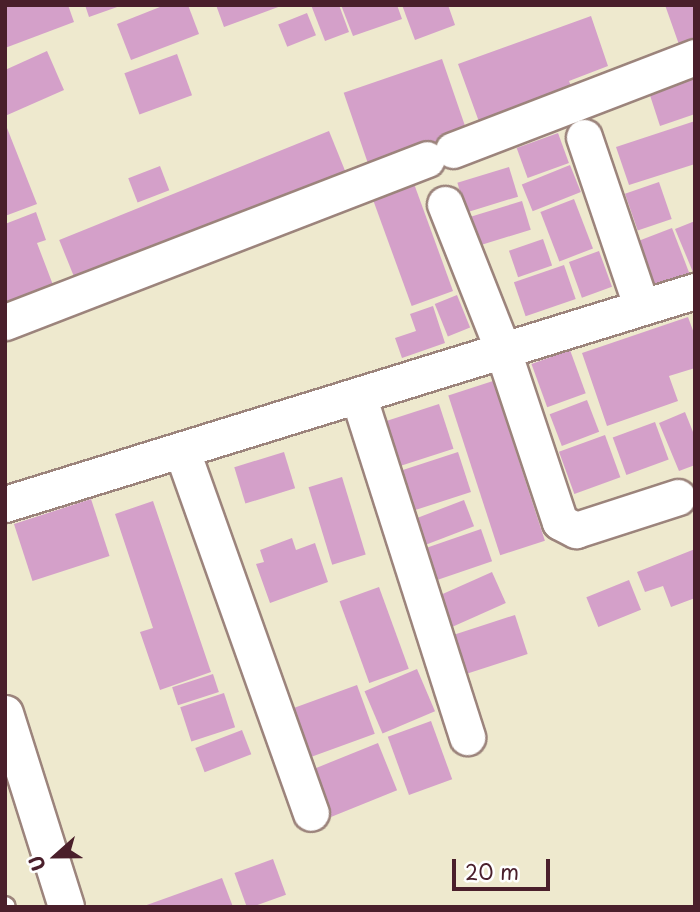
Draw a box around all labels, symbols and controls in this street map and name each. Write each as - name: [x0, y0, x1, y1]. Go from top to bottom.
- north arrow: [21, 821, 91, 891]
- scale bar: [455, 846, 553, 890]
- text: U: [21, 852, 52, 875]
- text: 20 m: [465, 855, 519, 887]

